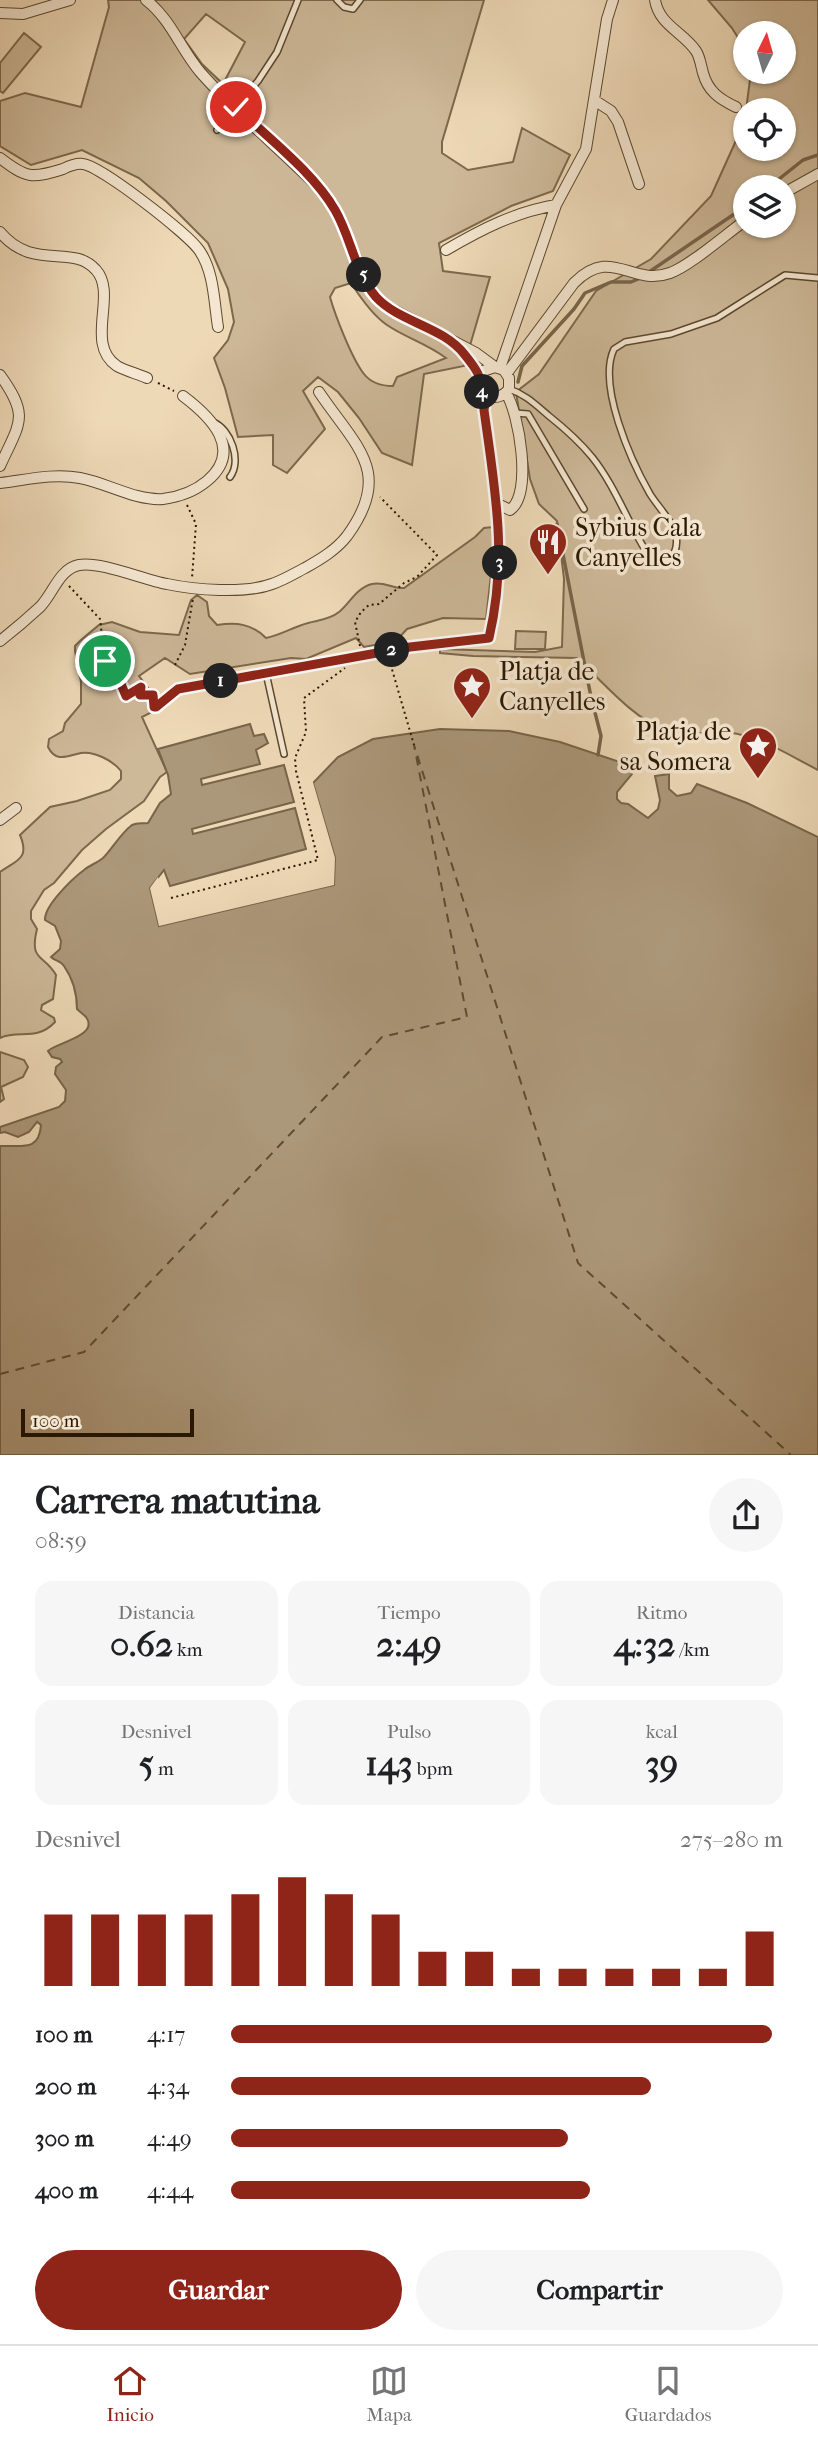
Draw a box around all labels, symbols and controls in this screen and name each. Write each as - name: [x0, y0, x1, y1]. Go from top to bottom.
- north arrow: [733, 21, 796, 84]
- map controls: [733, 21, 796, 238]
- pin: [206, 77, 266, 137]
- icon: check: [217, 88, 255, 126]
- button: locate: [733, 98, 796, 161]
- button: layers: [733, 175, 796, 238]
- pin: 5: [346, 258, 382, 292]
- text: 5: [359, 263, 368, 285]
- pin: 4: [464, 374, 500, 410]
- text: 4: [476, 380, 487, 402]
- place label: Sybius Cala Canyelles: [575, 512, 702, 573]
- restaurant icon: Sybius Cala Canyelles: [527, 521, 569, 576]
- pin: 3: [482, 546, 518, 580]
- text: 3: [496, 551, 503, 573]
- pin: [75, 631, 135, 691]
- pin: 2: [374, 632, 410, 668]
- text: 2: [387, 638, 396, 660]
- icon: arrive: [86, 642, 124, 680]
- place label: Platja de Canyelles: [499, 656, 605, 717]
- pin: 1: [204, 664, 238, 698]
- place icon: Platja de Canyelles: [451, 665, 493, 720]
- text: 1: [217, 669, 224, 691]
- place label: Platja de sa Somera: [620, 716, 732, 777]
- place icon: Platja de sa Somera: [737, 725, 779, 780]
- scale bar: [21, 1406, 194, 1438]
- text: 100 m: [32, 1410, 80, 1432]
- text: Carrera matutina: [35, 1478, 319, 1523]
- button: share: [709, 1478, 783, 1552]
- text: 08:59: [35, 1527, 87, 1554]
- text: Distancia: [118, 1602, 195, 1624]
- text: Tiempo: [377, 1602, 441, 1624]
- text: Ritmo: [636, 1602, 687, 1624]
- text: 0.62: [110, 1624, 173, 1665]
- text: 2:49: [376, 1624, 442, 1665]
- text: 4:32: [614, 1624, 675, 1665]
- text: km: [173, 1639, 203, 1661]
- text: /km: [675, 1639, 710, 1661]
- text: Desnivel: [121, 1721, 192, 1743]
- text: Pulso: [387, 1721, 431, 1743]
- text: kcal: [646, 1721, 678, 1743]
- text: 5: [139, 1743, 154, 1784]
- text: 143: [365, 1743, 413, 1784]
- text: 39: [645, 1743, 678, 1784]
- text: m: [154, 1758, 174, 1780]
- text: bpm: [413, 1758, 453, 1780]
- text: Desnivel: [35, 1826, 121, 1853]
- text: 275–280 m: [680, 1826, 783, 1853]
- text: 100 m: [35, 2021, 93, 2048]
- text: 4:17: [147, 2021, 185, 2048]
- text: 200 m: [35, 2073, 96, 2100]
- text: 4:34: [147, 2073, 189, 2100]
- text: 300 m: [35, 2125, 94, 2152]
- text: 4:49: [147, 2125, 192, 2152]
- text: 400 m: [35, 2177, 98, 2204]
- text: 4:44: [147, 2177, 193, 2204]
- button: Guardar: [35, 2250, 402, 2330]
- button: Compartir: [416, 2250, 783, 2330]
- tab: Inicio: [106, 2362, 154, 2426]
- tab: Mapa: [367, 2362, 412, 2426]
- tab: Guardados: [625, 2362, 712, 2426]

